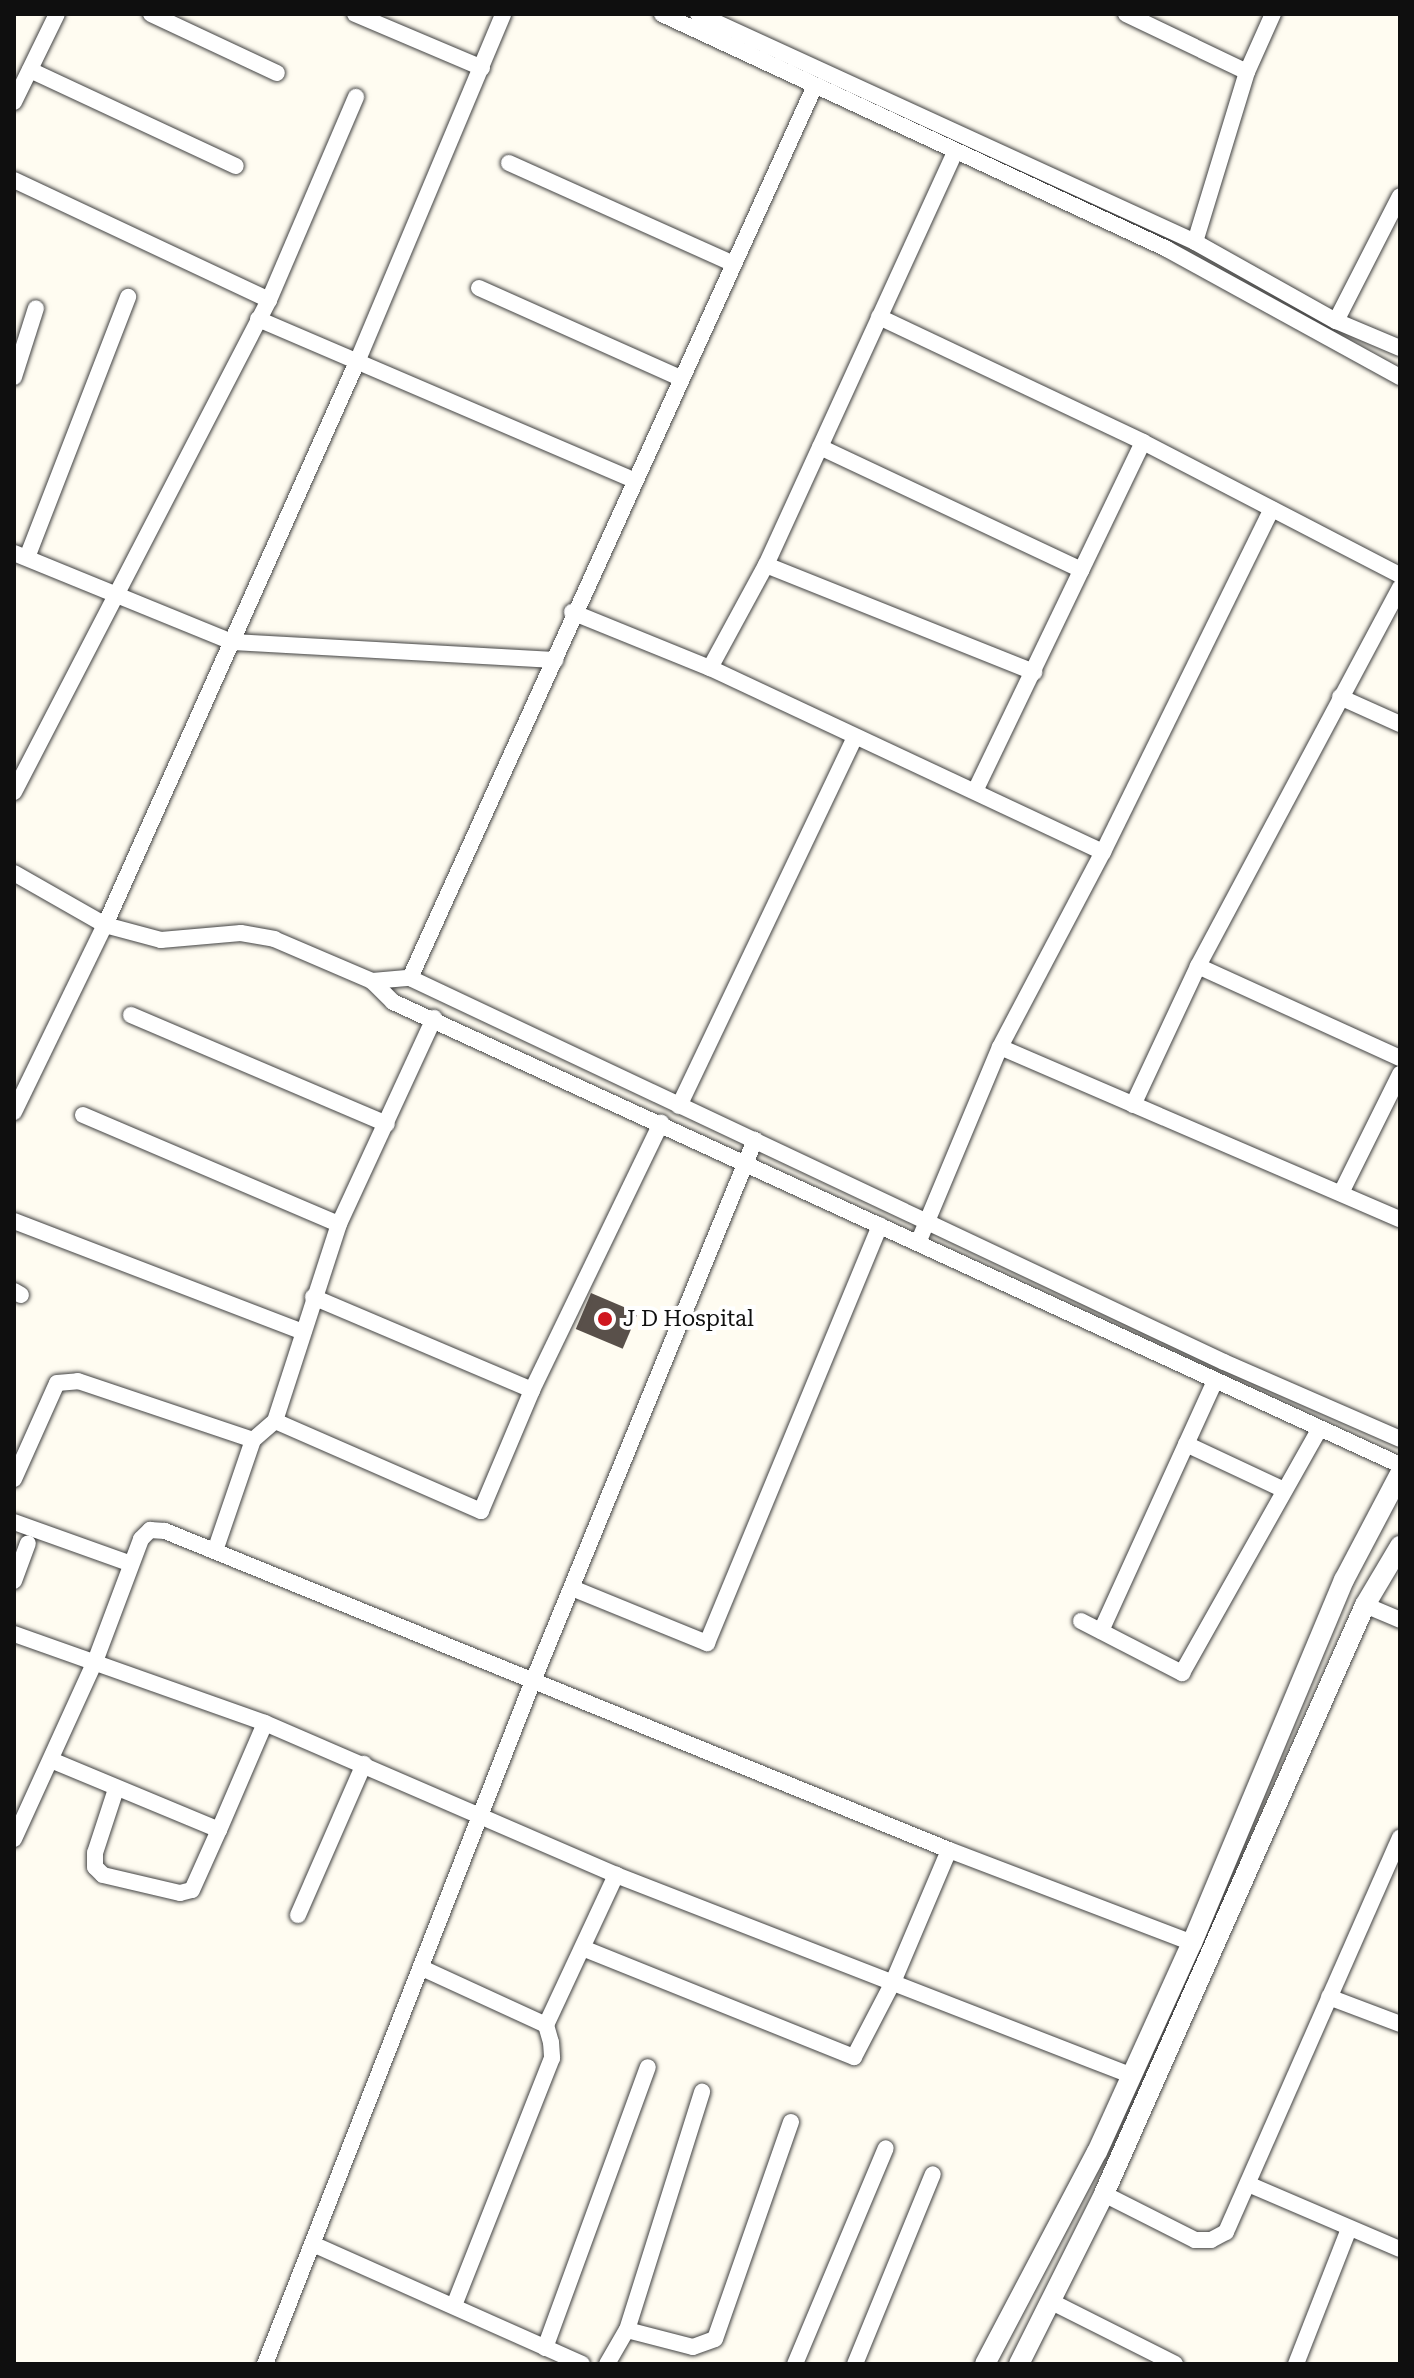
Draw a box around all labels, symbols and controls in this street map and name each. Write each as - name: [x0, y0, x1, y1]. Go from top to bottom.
- place label: J D Hospital: [623, 1306, 754, 1332]
- marker: J D Hospital: [594, 1308, 616, 1330]

